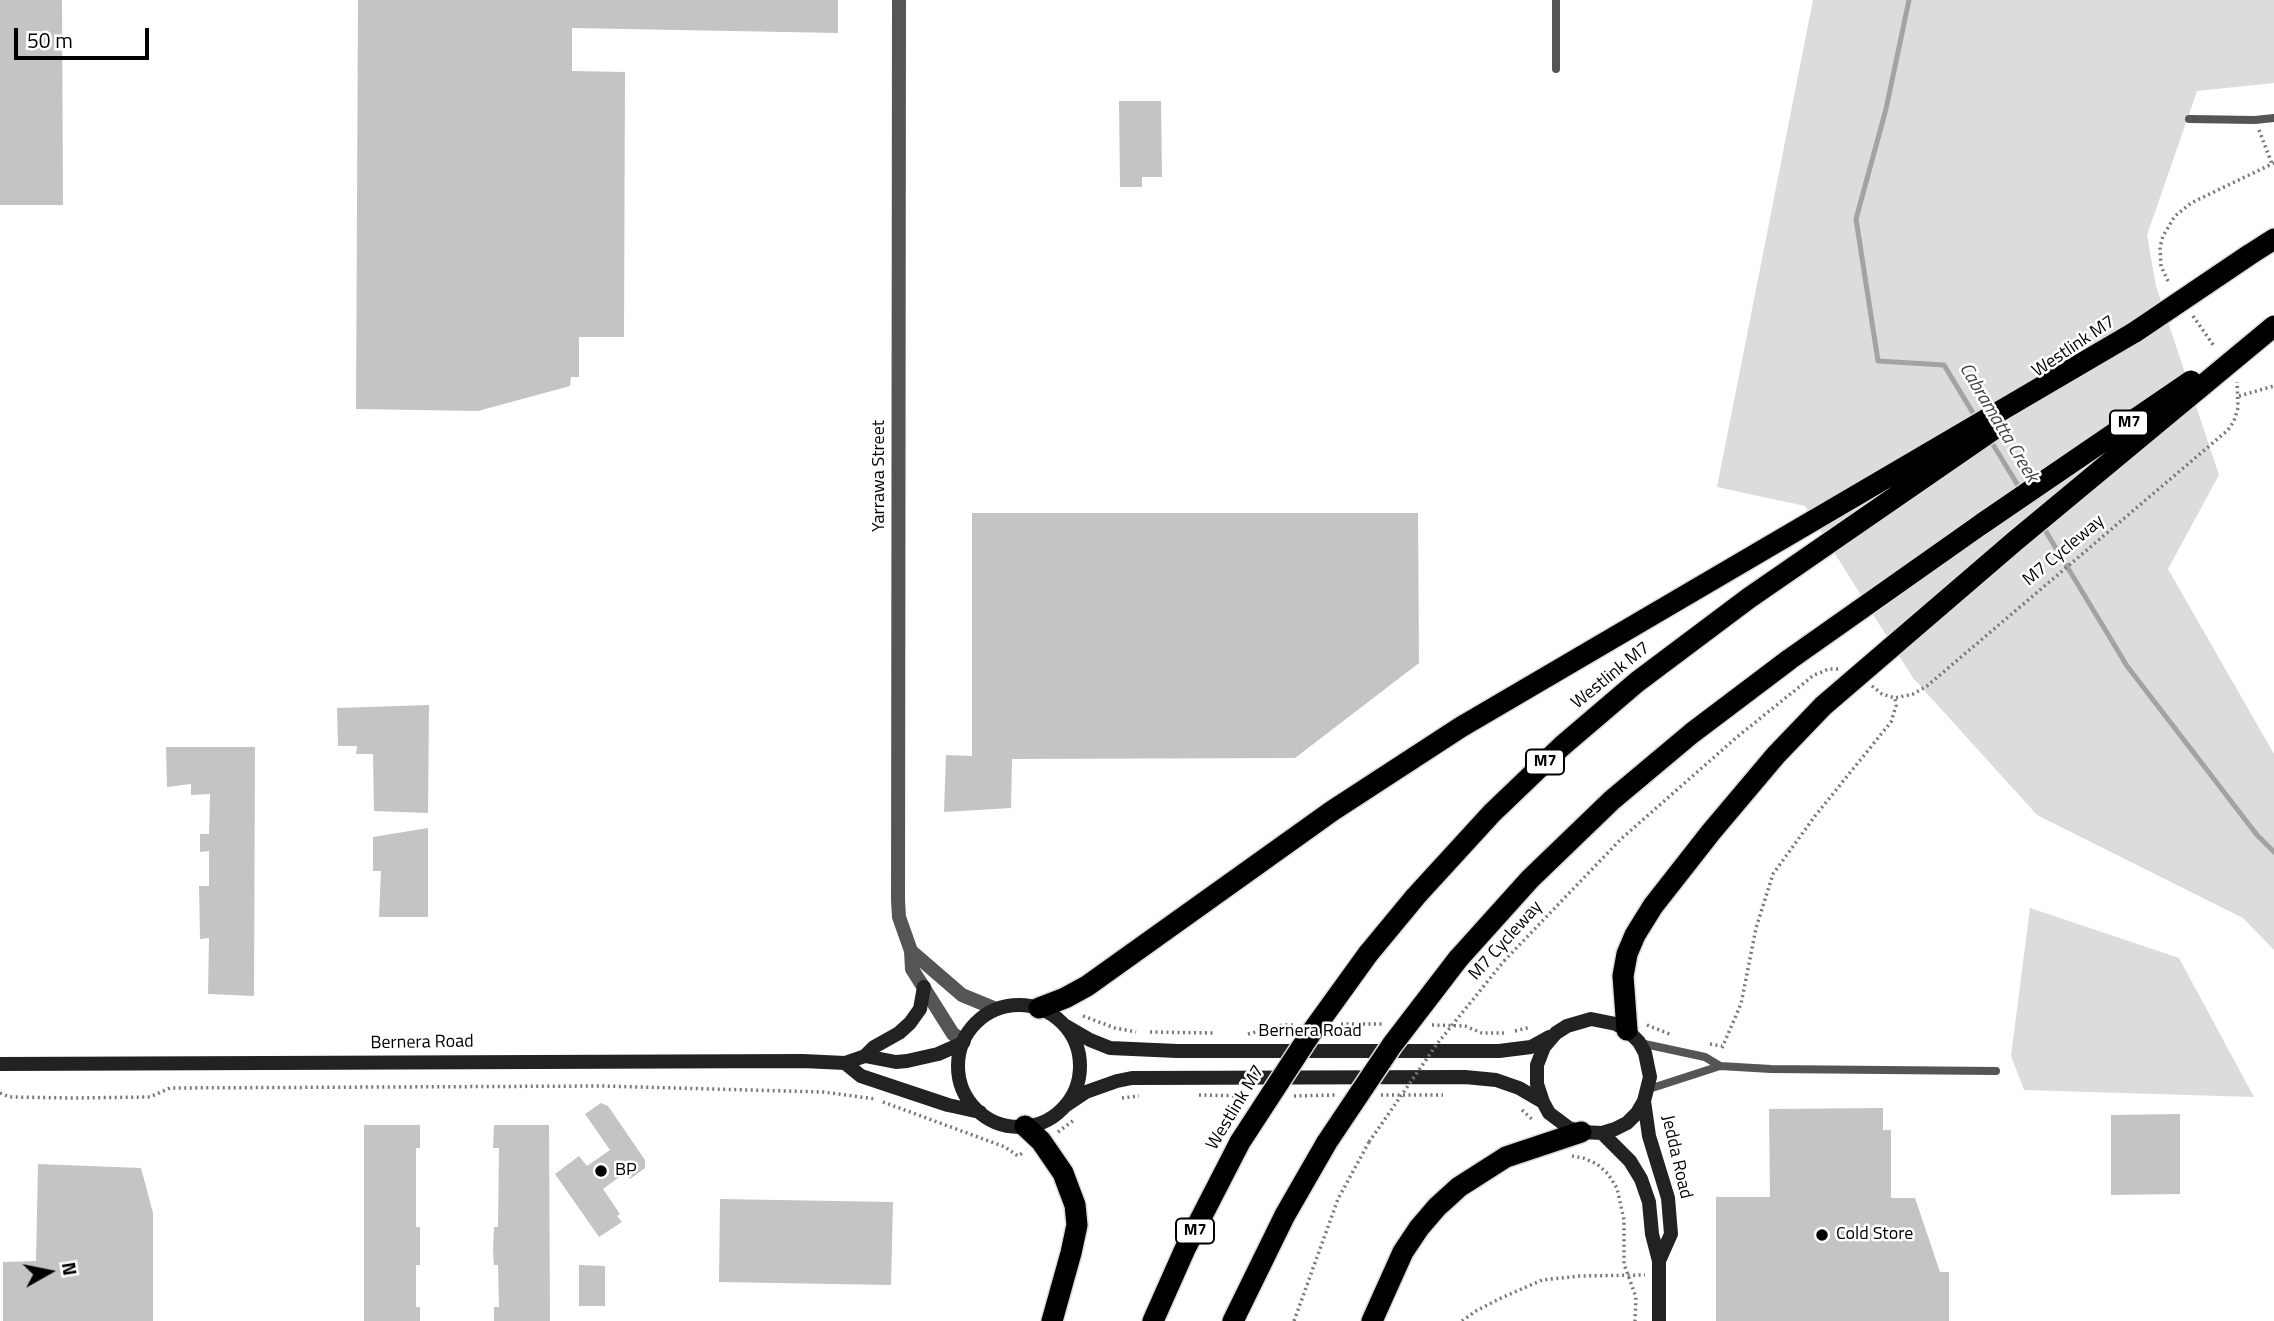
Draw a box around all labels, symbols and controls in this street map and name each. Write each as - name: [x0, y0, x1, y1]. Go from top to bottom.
- scale bar: [18, 14, 152, 58]
- text: 50 m: [27, 24, 73, 56]
- street label: Westlink M7: [2029, 312, 2119, 382]
- water label: Cabramatta Creek: [1953, 359, 2043, 487]
- road number: M7: [2110, 410, 2148, 436]
- street label: Yarrawa Street: [869, 420, 891, 532]
- street label: M7 Cycleway: [2019, 511, 2109, 591]
- street label: Westlink M7: [1567, 638, 1655, 714]
- road number: M7: [1526, 750, 1564, 775]
- street label: M7 Cycleway: [1465, 897, 1547, 985]
- street label: Bernera Road: [1258, 1021, 1362, 1043]
- street label: Bernera Road: [370, 1031, 474, 1055]
- street label: Westlink M7: [1202, 1062, 1270, 1154]
- street label: Jedda Road: [1656, 1113, 1696, 1201]
- place label: BP: [615, 1160, 637, 1182]
- marker: BP: [593, 1163, 609, 1179]
- road number: M7: [1176, 1218, 1214, 1244]
- place label: Cold Store: [1836, 1224, 1913, 1246]
- marker: Cold Store: [1814, 1227, 1830, 1243]
- north arrow: [14, 1237, 84, 1307]
- text: N: [55, 1260, 86, 1277]

